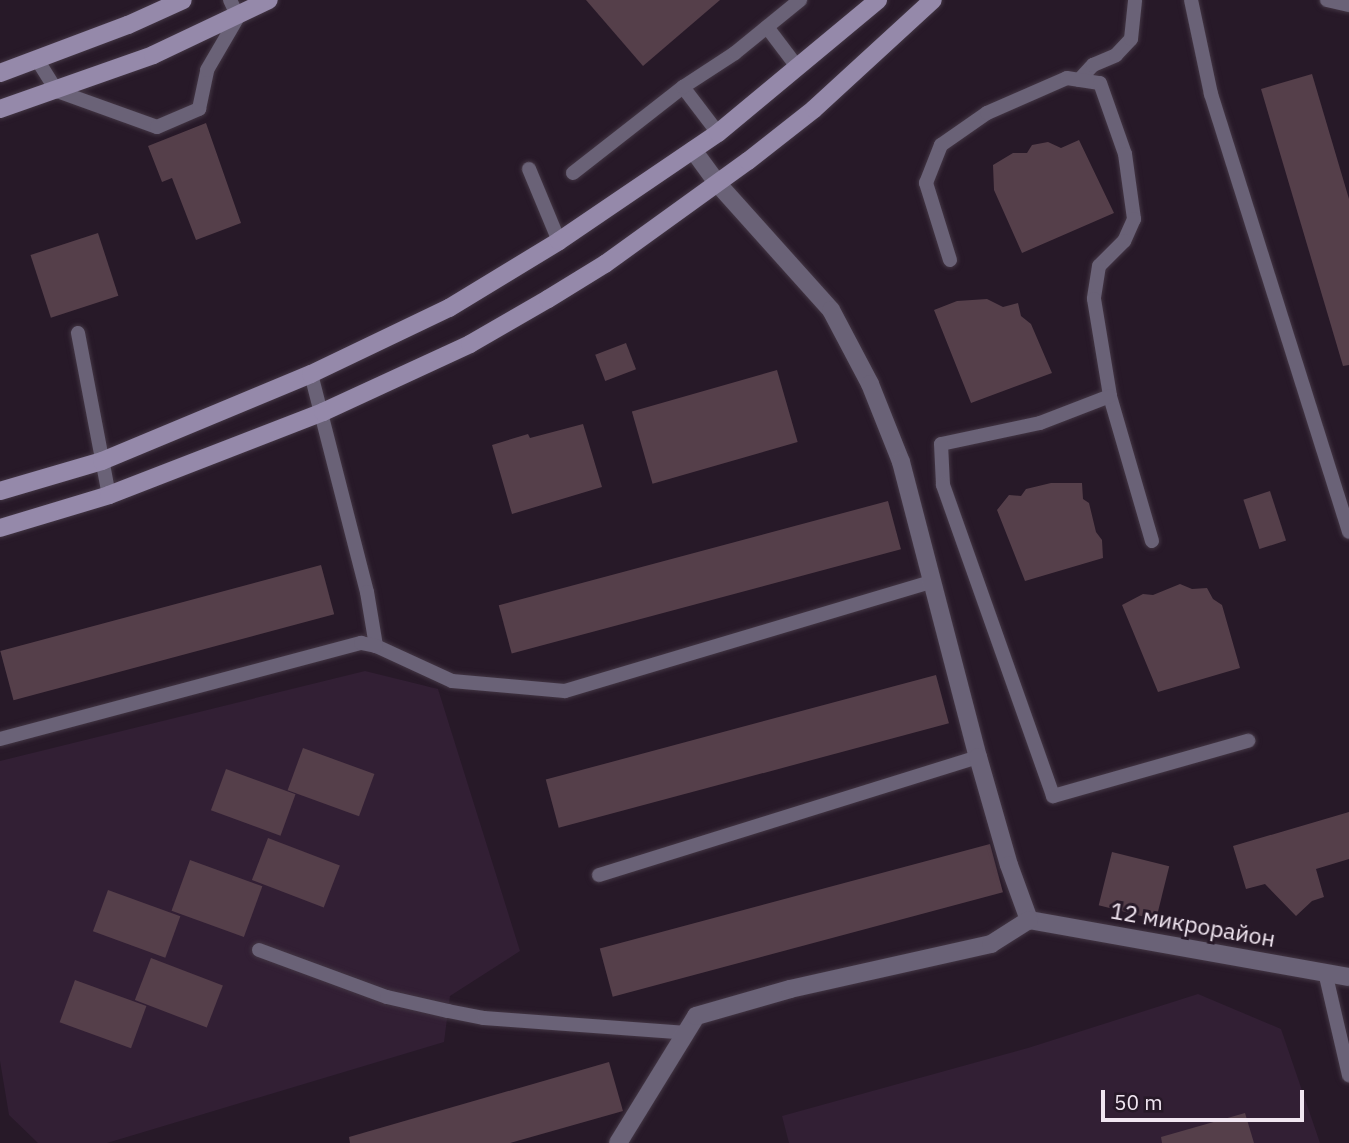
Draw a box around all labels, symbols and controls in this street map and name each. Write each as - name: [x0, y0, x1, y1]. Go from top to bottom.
- street label: 12 микрорайон: [1108, 896, 1278, 952]
- scale bar: [1104, 1076, 1307, 1120]
- text: 50 m: [1114, 1088, 1163, 1116]

